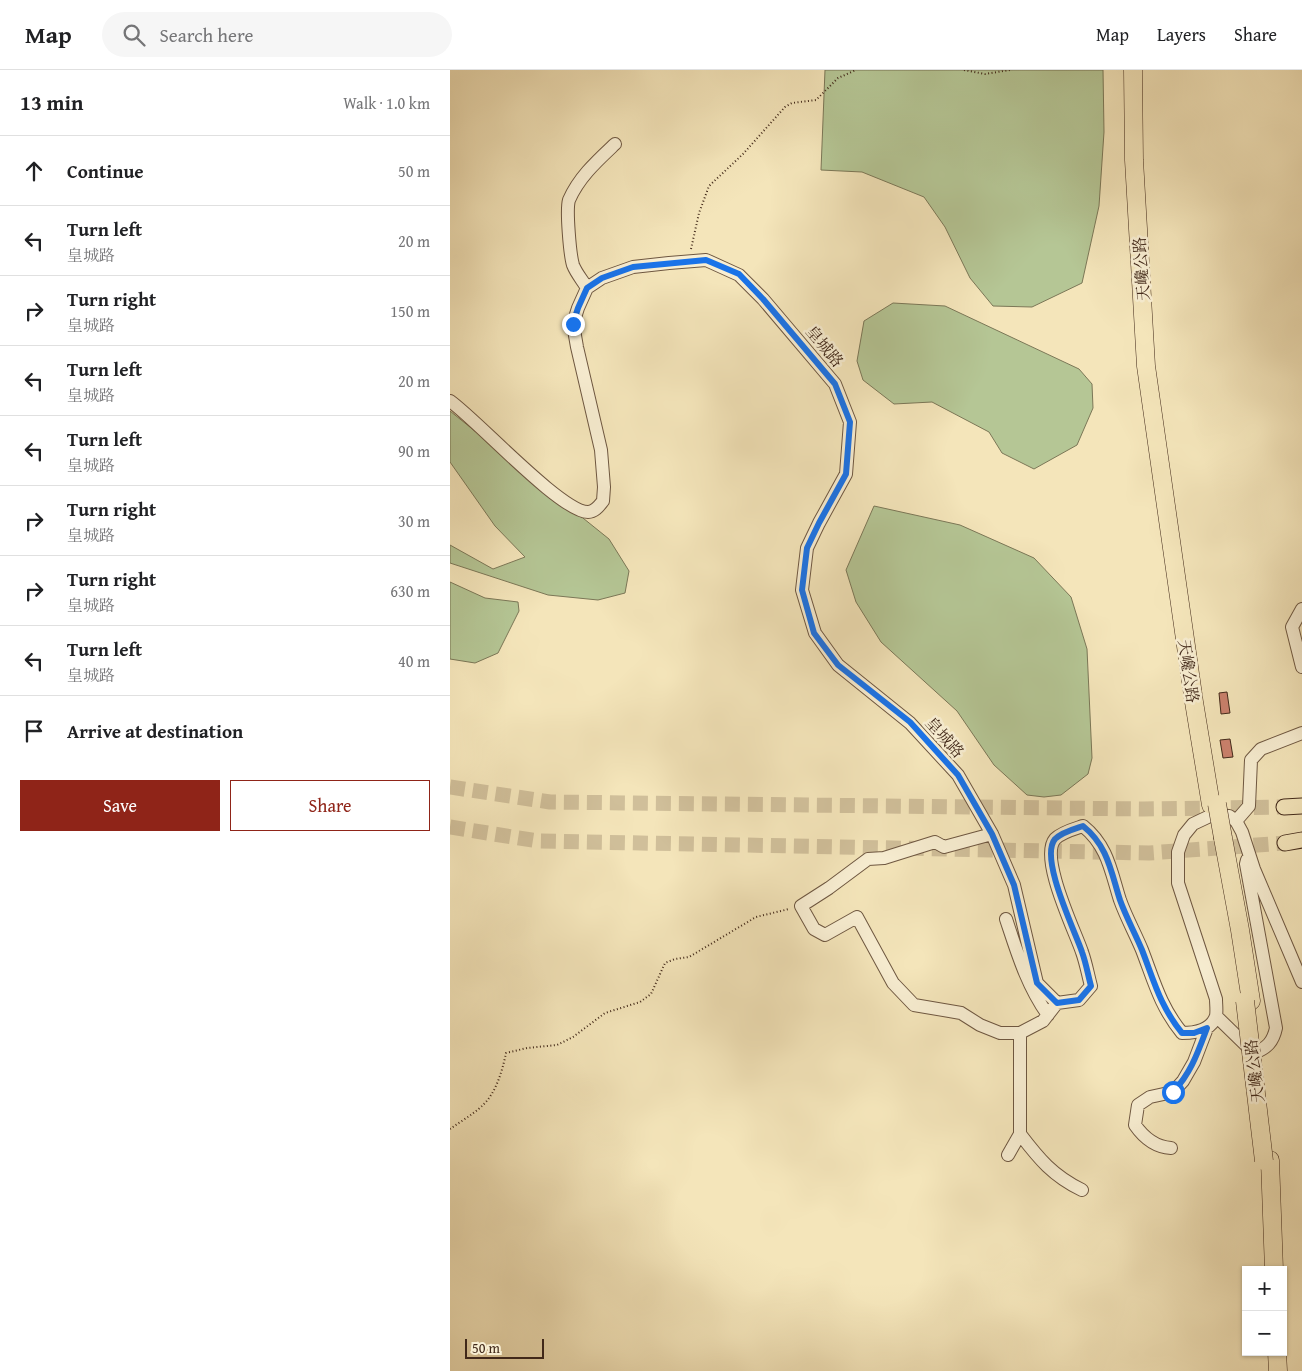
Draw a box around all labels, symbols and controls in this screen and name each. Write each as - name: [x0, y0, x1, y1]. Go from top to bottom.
- search box: [102, 12, 452, 57]
- text: Map: [25, 17, 72, 52]
- icon: search: [120, 21, 148, 49]
- text: Search here: [160, 21, 253, 49]
- text: Map: [1096, 21, 1129, 48]
- text: Layers: [1157, 21, 1206, 48]
- text: Share: [1234, 21, 1277, 48]
- text: 13 min: [20, 87, 83, 118]
- text: Walk · 1.0 km: [343, 91, 430, 115]
- icon: ahead: [20, 157, 48, 185]
- text: Continue: [67, 157, 144, 185]
- text: 50 m: [398, 159, 430, 183]
- text: Turn left: [67, 215, 142, 243]
- icon: left: [20, 227, 48, 255]
- text: 20 m: [398, 229, 430, 253]
- street label: 天巉公路: [1127, 236, 1155, 302]
- text: 皇城路: [67, 243, 115, 267]
- text: Turn right: [67, 285, 156, 313]
- icon: right: [20, 297, 48, 325]
- text: 150 m: [390, 299, 430, 323]
- text: 皇城路: [67, 313, 115, 337]
- route end: [562, 313, 585, 336]
- street label: 皇城路: [800, 320, 850, 372]
- text: Turn left: [67, 355, 142, 383]
- icon: left: [20, 367, 48, 395]
- text: 20 m: [398, 369, 430, 393]
- text: 皇城路: [67, 383, 115, 407]
- text: Turn left: [67, 425, 142, 453]
- icon: left: [20, 437, 48, 465]
- text: 90 m: [398, 439, 430, 463]
- text: 皇城路: [67, 453, 115, 477]
- text: Turn right: [67, 495, 156, 523]
- icon: right: [20, 507, 48, 535]
- text: 30 m: [398, 509, 430, 533]
- text: 皇城路: [67, 523, 115, 547]
- text: Turn right: [67, 565, 156, 593]
- icon: right: [20, 577, 48, 605]
- text: 630 m: [390, 579, 430, 603]
- text: 皇城路: [67, 593, 115, 617]
- text: Turn left: [67, 635, 142, 663]
- street label: 天巉公路: [1173, 638, 1205, 704]
- icon: left: [20, 647, 48, 675]
- text: 40 m: [398, 649, 430, 673]
- text: 皇城路: [67, 663, 115, 687]
- street label: 皇城路: [920, 711, 970, 763]
- icon: arrive: [20, 717, 48, 745]
- text: Arrive at destination: [67, 717, 243, 745]
- button: Save: [20, 780, 220, 831]
- button: Share: [230, 780, 430, 831]
- street label: 天巉公路: [1238, 1038, 1270, 1104]
- route start: [1162, 1081, 1185, 1104]
- map controls: [1242, 1266, 1287, 1356]
- button: +: [1242, 1266, 1287, 1311]
- button: −: [1242, 1311, 1287, 1356]
- scale bar: [465, 1336, 544, 1359]
- text: 50 m: [472, 1338, 500, 1358]

